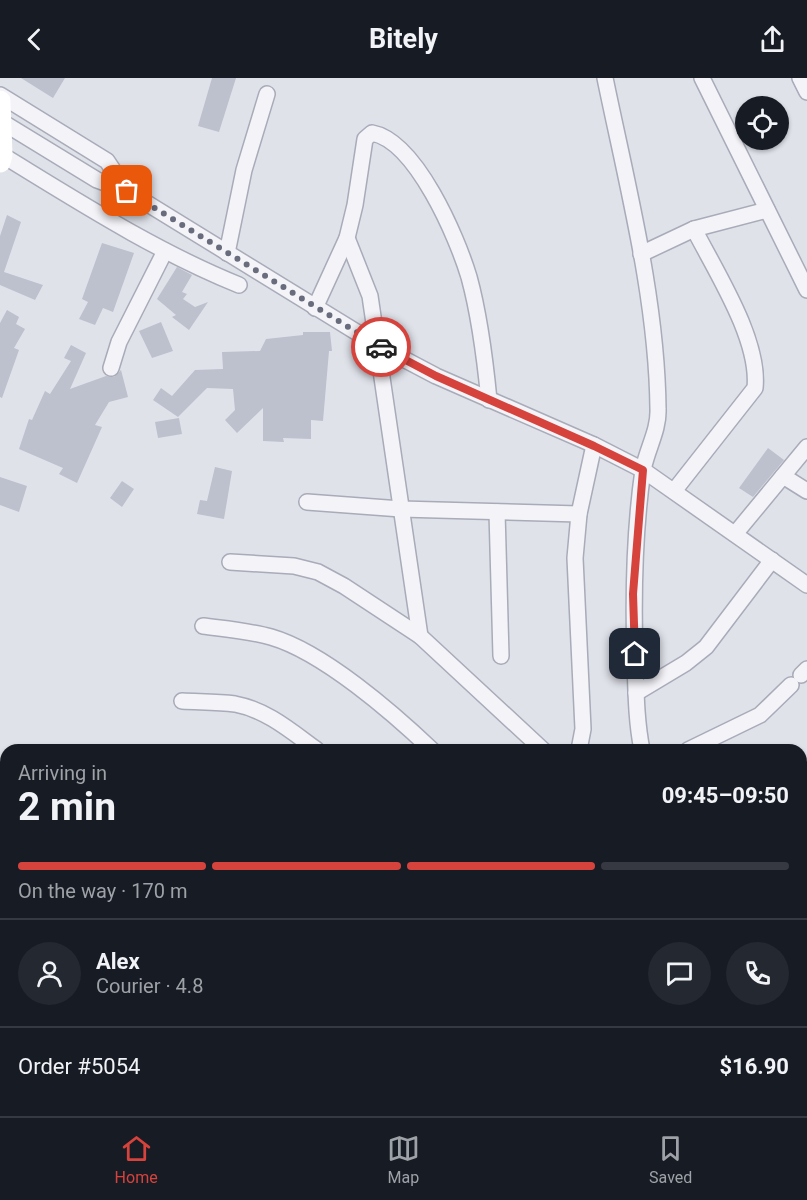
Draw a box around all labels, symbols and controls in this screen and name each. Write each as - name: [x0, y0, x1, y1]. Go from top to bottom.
- icon: back: [18, 23, 51, 56]
- text: Bitely: [369, 23, 438, 55]
- icon: share: [756, 23, 789, 56]
- map controls: [735, 96, 789, 150]
- button: locate: [735, 96, 789, 150]
- pin: [101, 165, 152, 216]
- icon: bag: [110, 174, 143, 207]
- courier: [351, 317, 411, 377]
- icon: car: [365, 331, 398, 364]
- pin: [609, 628, 660, 679]
- icon: home: [618, 637, 651, 670]
- text: Arriving in: [18, 761, 107, 785]
- text: 09:45–09:50: [662, 783, 789, 808]
- text: 2 min: [18, 784, 116, 830]
- text: On the way · 170 m: [18, 879, 187, 903]
- button: person: [18, 942, 81, 1005]
- button: chat: [648, 942, 711, 1005]
- button: phone: [726, 942, 789, 1005]
- text: Alex: [96, 949, 140, 974]
- text: Courier · 4.8: [96, 974, 203, 998]
- text: Order #5054: [18, 1054, 140, 1079]
- text: $16.90: [720, 1054, 789, 1079]
- tab: Home: [115, 1132, 158, 1187]
- tab: Map: [387, 1132, 420, 1187]
- tab: Saved: [649, 1132, 692, 1187]

